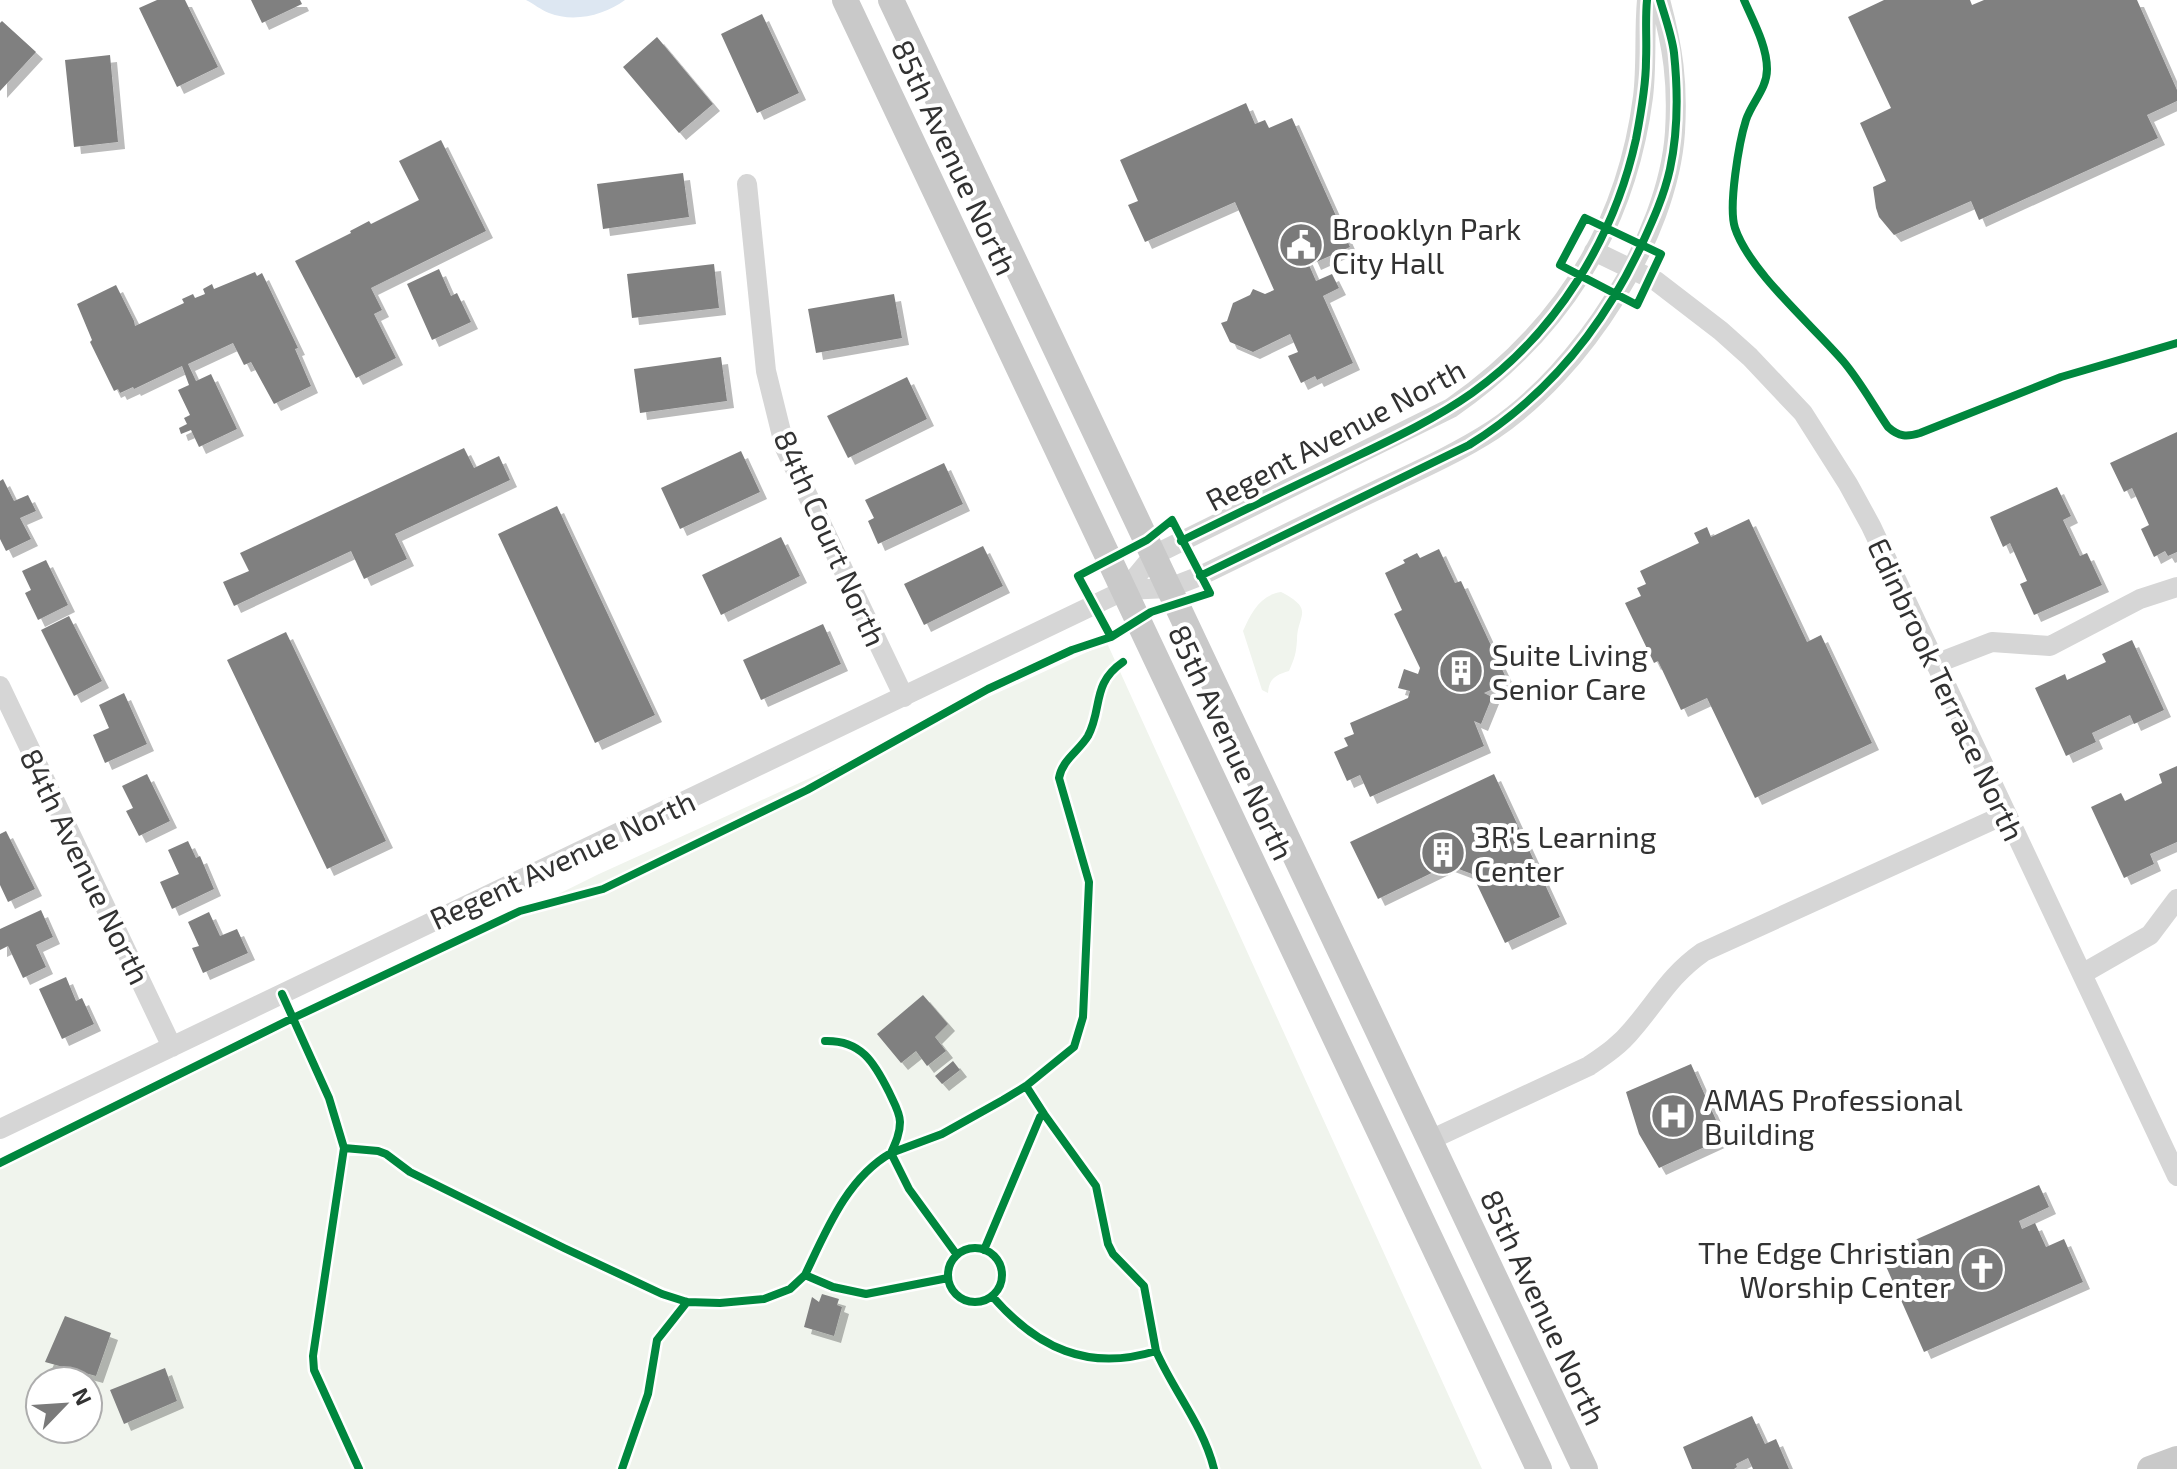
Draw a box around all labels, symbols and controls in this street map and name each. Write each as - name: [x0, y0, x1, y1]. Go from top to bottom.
- street label: 85th Avenue North: [885, 34, 1025, 280]
- place label: Brooklyn Park City Hall: [1332, 210, 1521, 280]
- public building icon: Brooklyn Park City Hall: [1277, 221, 1325, 269]
- street label: Regent Avenue North: [1199, 350, 1471, 518]
- street label: 84th Court North: [767, 424, 895, 652]
- street label: Edinbrook Terrace North: [1861, 532, 2033, 846]
- street label: 85th Avenue North: [1162, 619, 1302, 865]
- place label: Suite Living Senior Care: [1492, 636, 1648, 706]
- building icon: Suite Living Senior Care: [1437, 647, 1485, 695]
- street label: 84th Avenue North: [13, 742, 159, 990]
- street label: Regent Avenue North: [424, 782, 700, 936]
- place label: 3R's Learning Center: [1474, 818, 1657, 888]
- building icon: 3R's Learning Center: [1419, 829, 1467, 877]
- place label: AMAS Professional Building: [1704, 1081, 1963, 1151]
- hospital icon: AMAS Professional Building: [1649, 1092, 1697, 1140]
- street label: 85th Avenue North: [1474, 1184, 1614, 1430]
- place label: The Edge Christian Worship Center: [1698, 1234, 1951, 1304]
- church icon: The Edge Christian Worship Center: [1958, 1245, 2006, 1293]
- north arrow: [24, 1365, 104, 1445]
- text: N: [68, 1383, 98, 1409]

